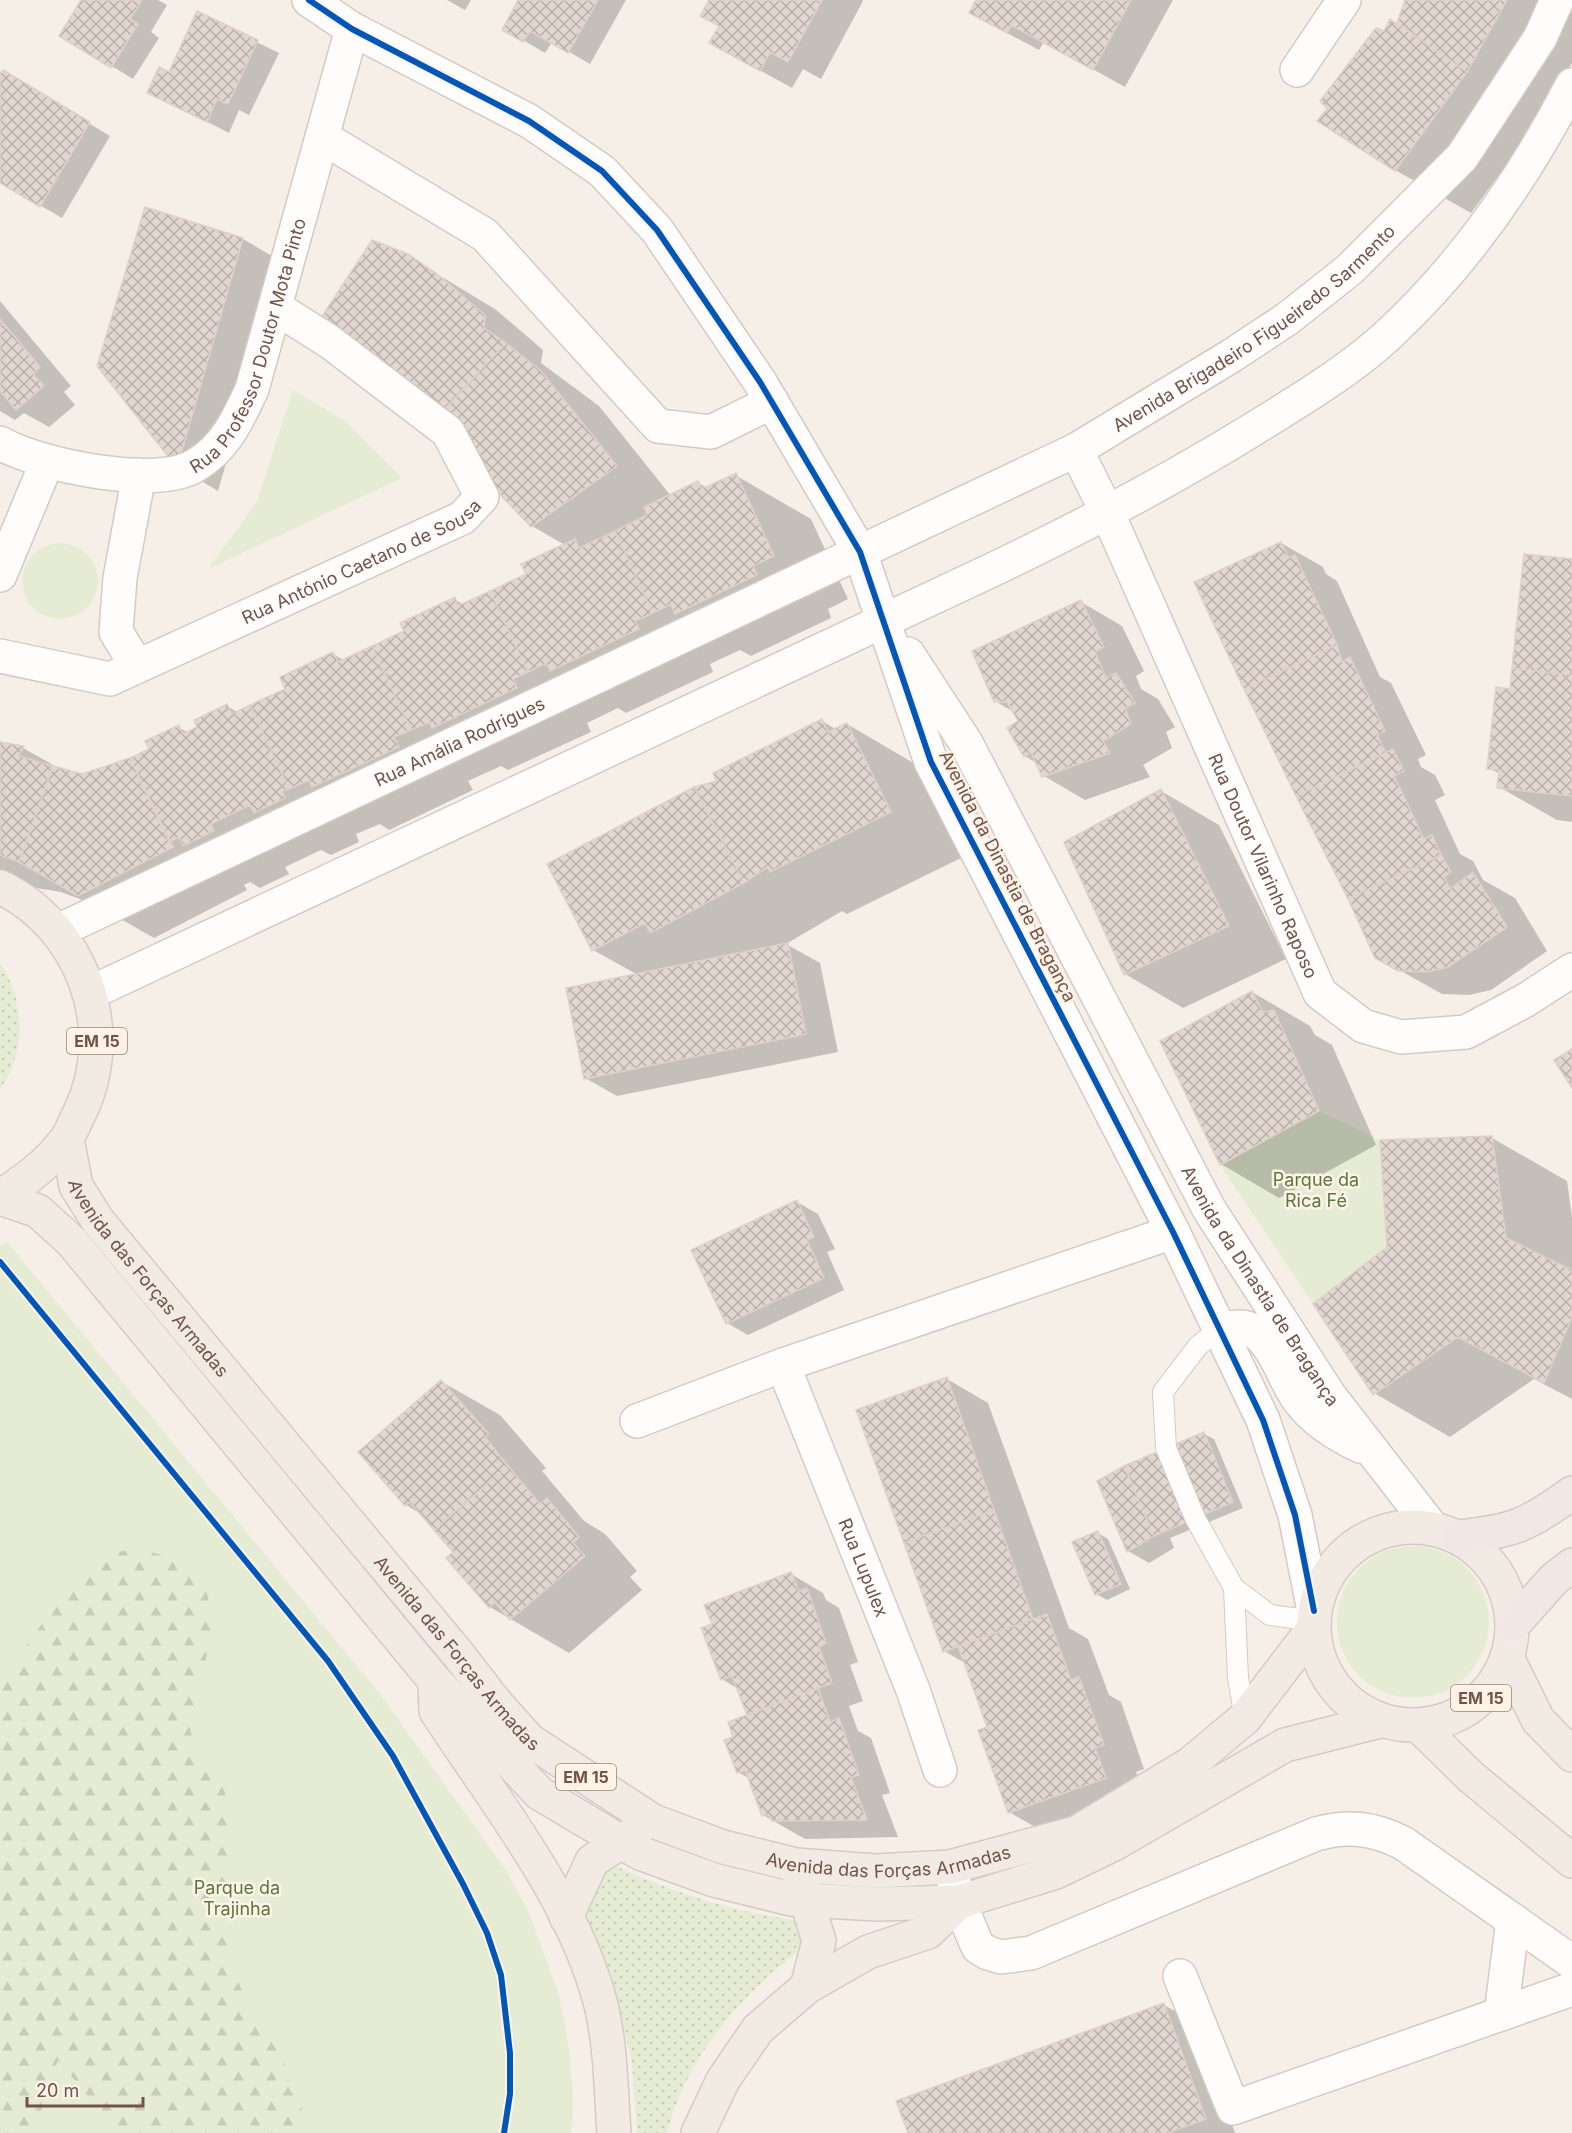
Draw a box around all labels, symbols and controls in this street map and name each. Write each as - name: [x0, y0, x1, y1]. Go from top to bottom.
- street label: Rua Professor Doutor Mota Pinto: [186, 216, 309, 477]
- street label: Avenida Brigadeiro Figueiredo Sarmento: [1109, 220, 1399, 436]
- street label: Rua António Caetano de Sousa: [238, 495, 485, 628]
- street label: Rua Amália Rodrigues: [371, 692, 548, 791]
- street label: Avenida da Dinastia de Bragança: [935, 747, 1081, 1005]
- street label: Rua Doutor Vilarinho Raposo: [1205, 750, 1323, 981]
- road number: EM 15: [67, 1028, 127, 1054]
- street label: Avenida da Dinastia de Bragança: [1178, 1162, 1344, 1410]
- park label: Parque da Rica Fé: [1273, 1169, 1359, 1211]
- street label: Avenida das Forças Armadas: [65, 1178, 233, 1381]
- street label: Rua Lupulex: [835, 1515, 893, 1620]
- street label: Avenida das Forças Armadas: [370, 1551, 544, 1755]
- road number: EM 15: [1451, 1685, 1511, 1711]
- road number: EM 15: [556, 1764, 616, 1790]
- street label: Avenida das Forças Armadas: [764, 1841, 1013, 1882]
- park label: Parque da Trajinha: [194, 1877, 280, 1919]
- scale bar: [27, 2070, 142, 2108]
- text: 20 m: [36, 2080, 79, 2101]

